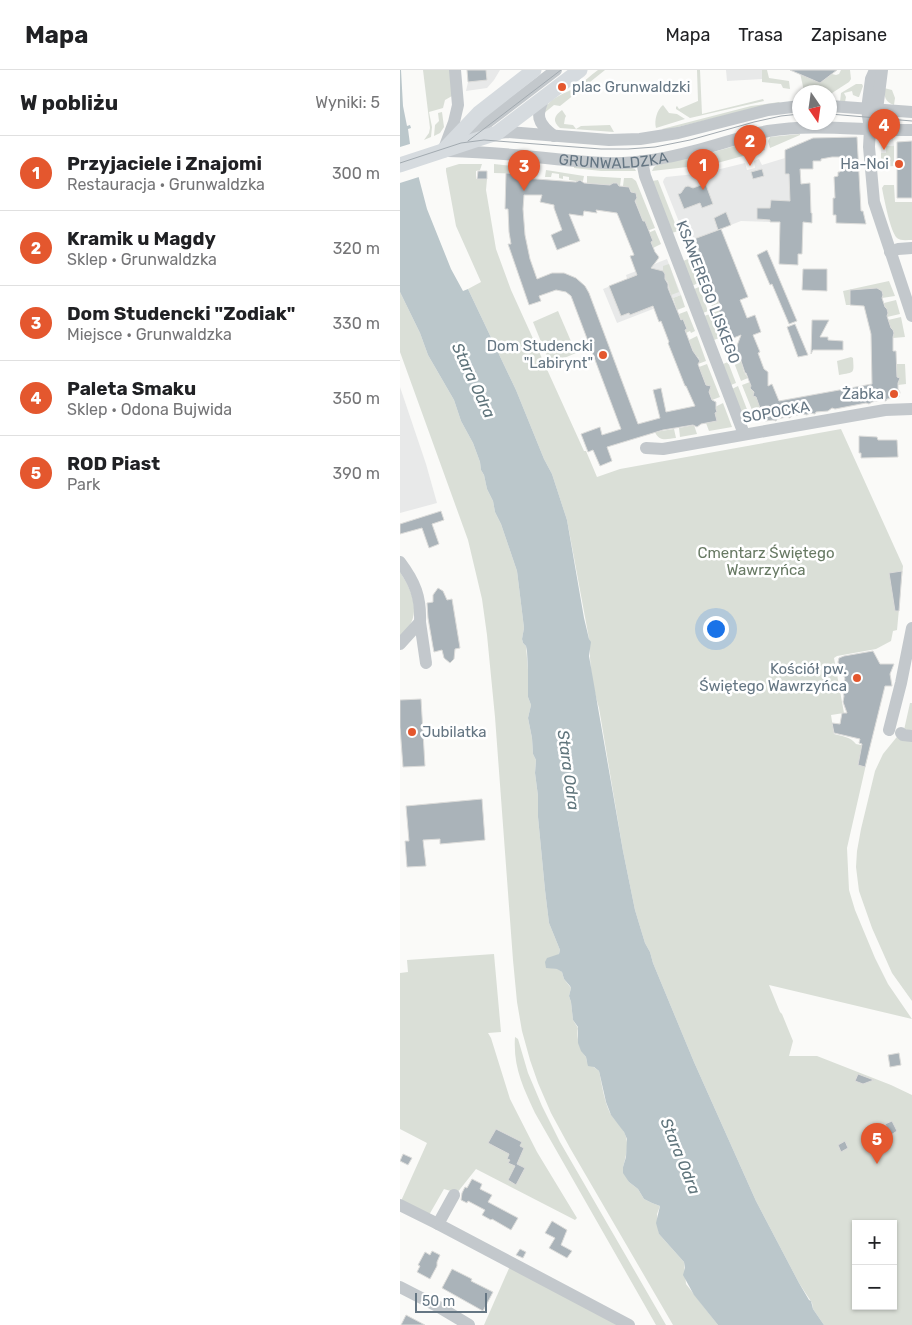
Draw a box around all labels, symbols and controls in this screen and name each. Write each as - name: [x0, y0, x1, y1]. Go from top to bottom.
- text: Mapa: [25, 21, 88, 49]
- text: Mapa: [665, 24, 710, 46]
- text: Trasa: [738, 24, 783, 46]
- text: Zapisane: [811, 24, 887, 46]
- place label: plac Grunwaldzki: [572, 78, 690, 96]
- marker: plac Grunwaldzki: [556, 81, 568, 93]
- north arrow: [792, 85, 837, 130]
- text: W pobliżu: [20, 90, 118, 115]
- text: Wyniki: 5: [315, 93, 380, 112]
- pin: 4: [868, 109, 900, 150]
- pin: 2: [734, 125, 766, 166]
- street label: GRUNWALDZKA: [558, 148, 670, 172]
- pin: 1: [687, 149, 719, 190]
- pin: 3: [508, 150, 540, 191]
- text: Przyjaciele i Znajomi: [67, 152, 262, 175]
- place label: Ha-Noi: [840, 155, 889, 173]
- marker: Ha-Noi: [893, 158, 905, 170]
- text: 1: [32, 164, 40, 183]
- text: 300 m: [332, 164, 380, 183]
- text: Restauracja · Grunwaldzka: [67, 175, 265, 194]
- street label: KSAWEREGO LISKEGO: [672, 218, 744, 366]
- text: Kramik u Magdy: [67, 227, 216, 250]
- text: 2: [31, 239, 41, 258]
- text: 320 m: [333, 239, 380, 258]
- text: Sklep · Grunwaldzka: [67, 250, 217, 269]
- text: Dom Studencki "Zodiak": [67, 302, 295, 325]
- text: 3: [31, 314, 41, 333]
- text: 330 m: [332, 314, 380, 333]
- text: Miejsce · Grunwaldzka: [67, 325, 232, 344]
- place label: Dom Studencki "Labirynt": [487, 337, 593, 372]
- water label: Stara Odra: [448, 340, 499, 421]
- marker: Dom Studencki "Labirynt": [597, 349, 609, 361]
- text: Paleta Smaku: [67, 377, 196, 400]
- place label: Żabka: [842, 385, 884, 403]
- marker: Żabka: [888, 388, 900, 400]
- text: 4: [31, 389, 41, 408]
- text: 350 m: [333, 389, 380, 408]
- street label: SOPOCKA: [741, 397, 811, 427]
- text: Sklep · Odona Bujwida: [67, 400, 232, 419]
- text: ROD Piast: [67, 452, 160, 475]
- text: 5: [31, 464, 41, 483]
- text: 390 m: [333, 464, 380, 483]
- text: Park: [67, 475, 100, 494]
- park label: Cmentarz Świętego Wawrzyńca: [697, 544, 835, 579]
- your location: [703, 616, 729, 642]
- place label: Kościół pw. Świętego Wawrzyńca: [699, 660, 847, 695]
- marker: Kościół pw. Świętego Wawrzyńca: [851, 672, 863, 684]
- place label: Jubilatka: [422, 723, 487, 741]
- marker: Jubilatka: [406, 726, 418, 738]
- water label: Stara Odra: [553, 729, 584, 811]
- water label: Stara Odra: [657, 1115, 704, 1197]
- pin: 5: [861, 1123, 893, 1164]
- map controls: [852, 1220, 897, 1310]
- button: +: [852, 1220, 897, 1265]
- button: −: [852, 1265, 897, 1310]
- scale bar: [415, 1290, 488, 1313]
- text: 50 m: [422, 1293, 455, 1310]

